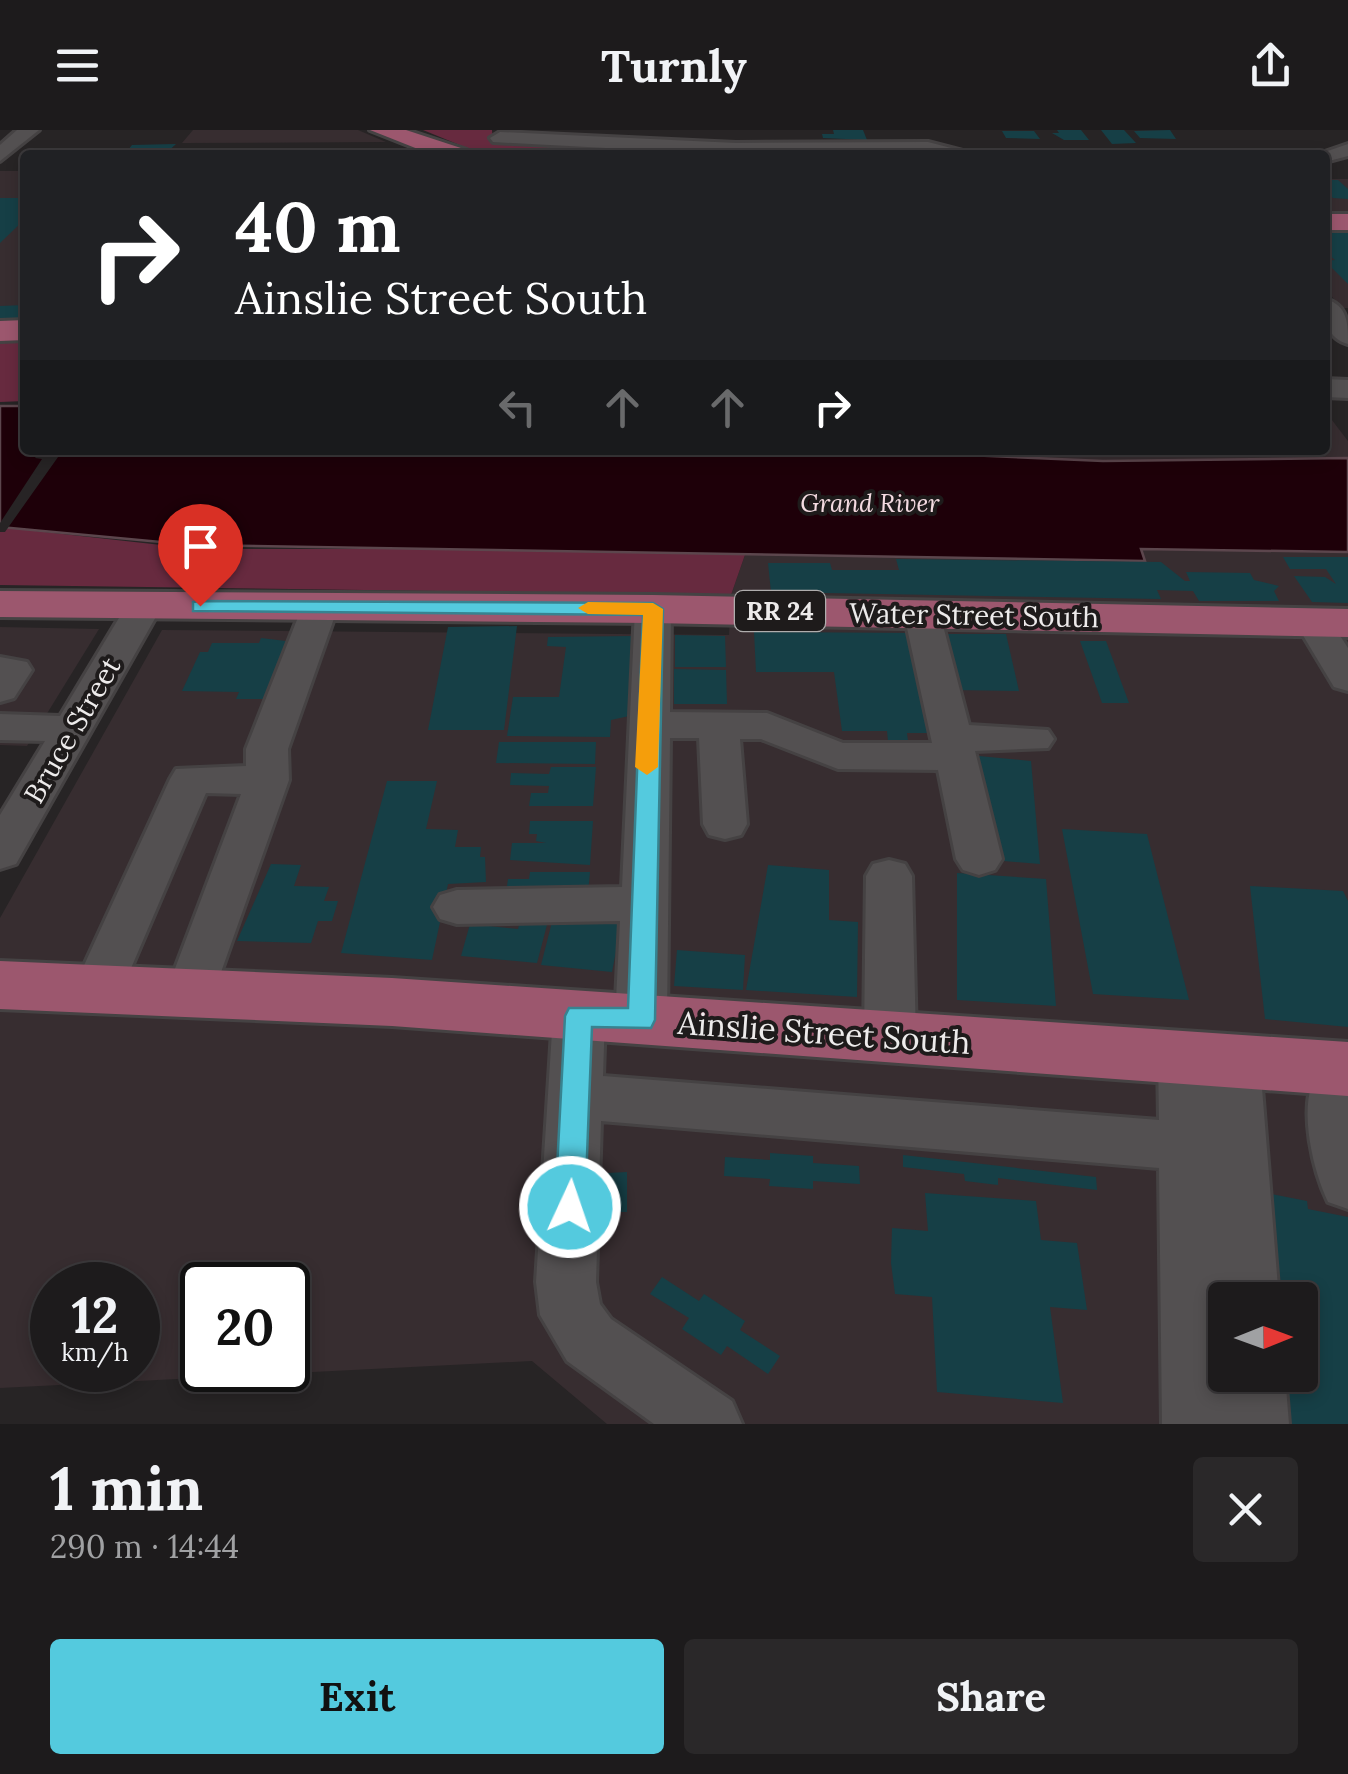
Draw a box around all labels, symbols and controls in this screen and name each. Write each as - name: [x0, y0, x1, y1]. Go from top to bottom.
- text: Turnly: [601, 37, 747, 94]
- icon: menu: [50, 38, 105, 93]
- icon: share: [1243, 38, 1298, 93]
- text: 40 m: [235, 182, 401, 271]
- icon: right: [70, 190, 200, 320]
- text: Ainslie Street South: [235, 269, 648, 326]
- icon: left: [490, 380, 545, 435]
- icon: ahead: [595, 380, 650, 435]
- icon: ahead: [700, 380, 755, 435]
- icon: right: [805, 380, 860, 435]
- water label: Grand River: [800, 487, 940, 519]
- pin: [158, 504, 243, 607]
- icon: arrive: [173, 519, 228, 574]
- road number: RR 24: [735, 591, 825, 631]
- street label: Water Street South: [849, 595, 1099, 635]
- street label: Bruce Street: [16, 650, 128, 809]
- street label: Ainslie Street South: [675, 1002, 972, 1063]
- position arrow: [518, 1155, 622, 1259]
- speed limit sign: 20: [180, 1262, 310, 1392]
- north arrow: [1208, 1282, 1318, 1392]
- map controls: [1208, 1282, 1318, 1392]
- text: 12: [72, 1283, 118, 1347]
- text: km/h: [61, 1336, 129, 1368]
- text: 1 min: [50, 1450, 203, 1526]
- button: close: [1193, 1457, 1298, 1562]
- text: 290 m · 14:44: [50, 1526, 239, 1567]
- button: Exit: [50, 1639, 664, 1754]
- button: Share: [684, 1639, 1298, 1754]

